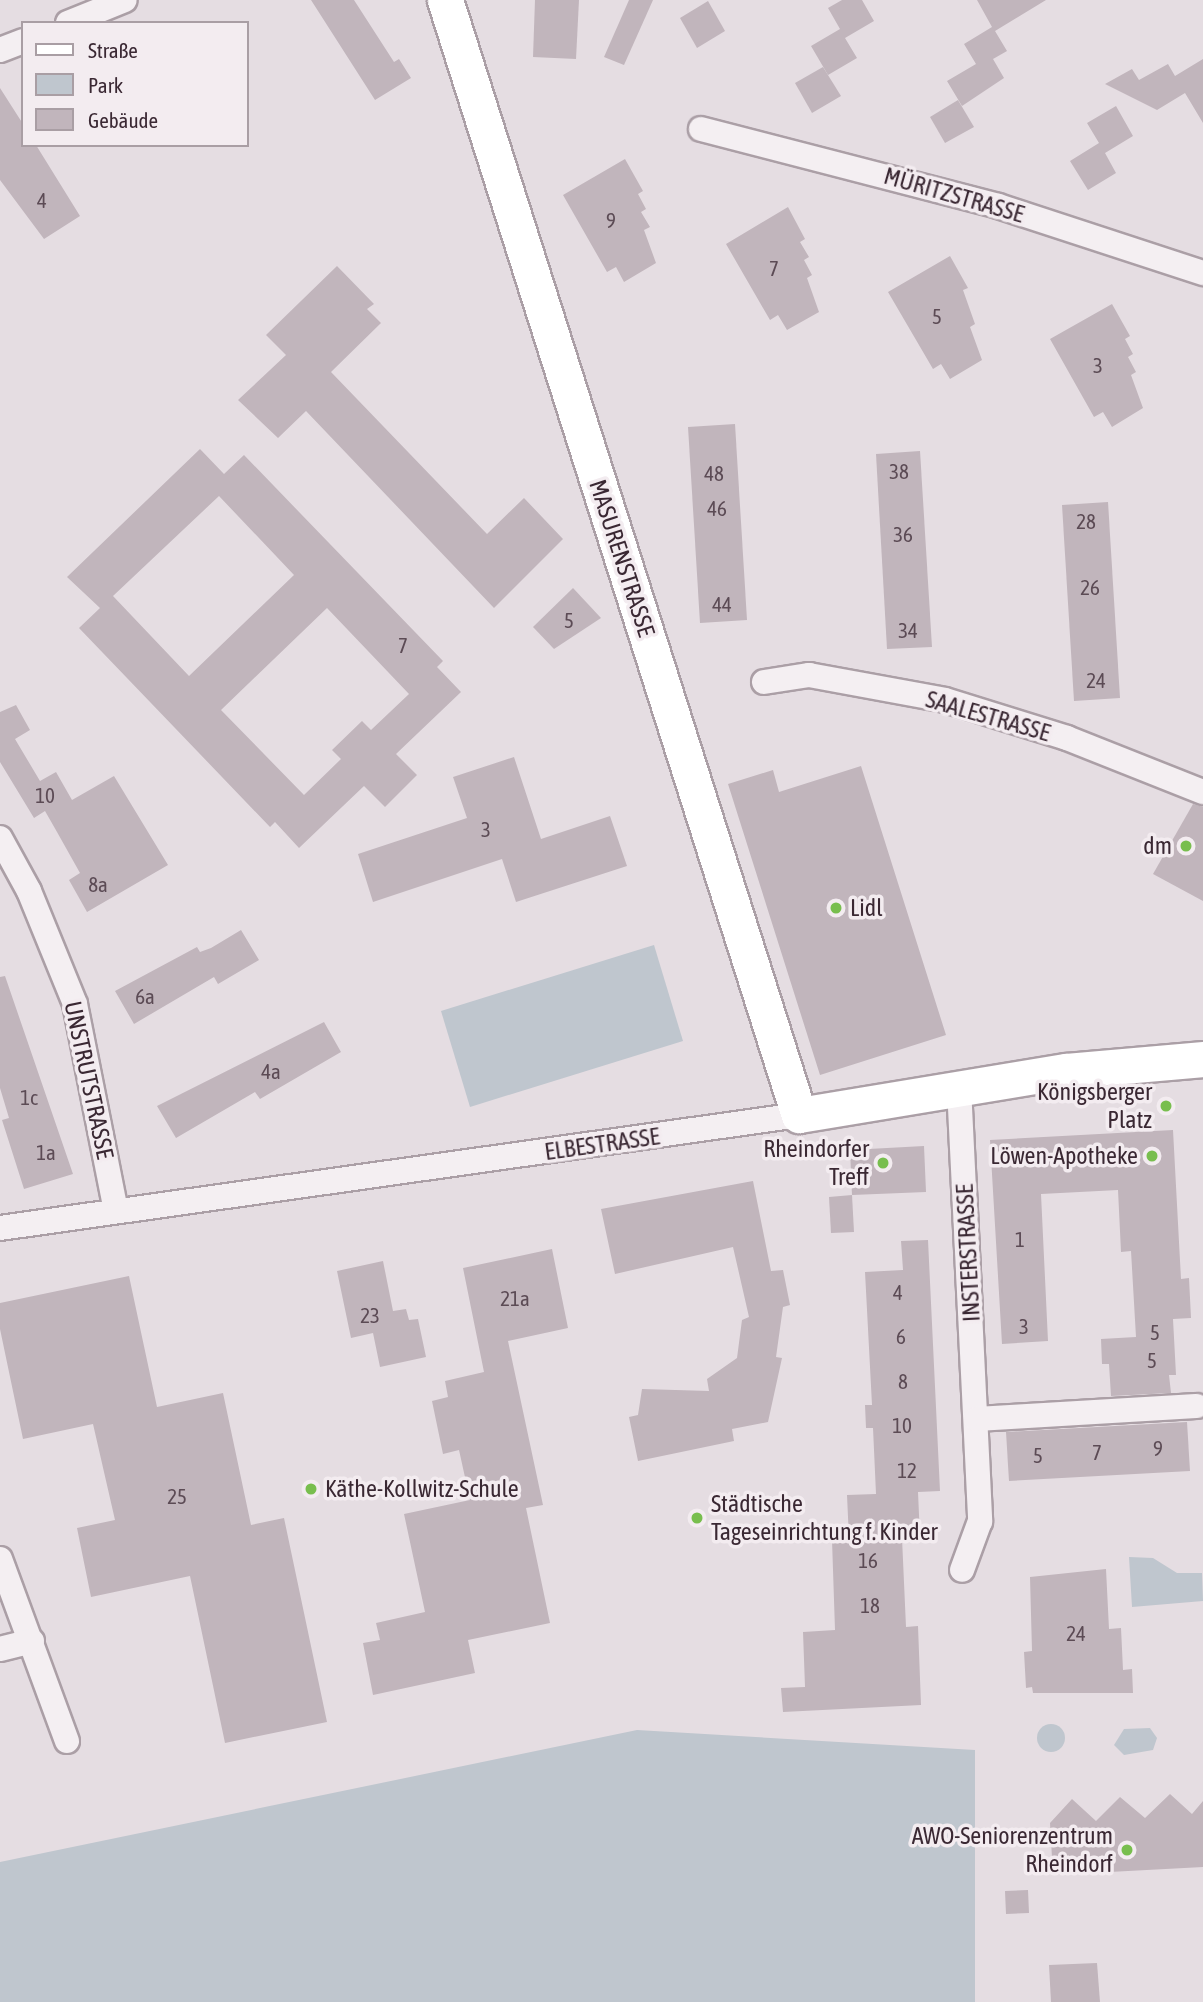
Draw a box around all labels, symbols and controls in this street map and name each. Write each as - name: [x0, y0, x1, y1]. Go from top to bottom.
- legend: [21, 21, 248, 147]
- text: Straße: [88, 38, 138, 62]
- text: Park: [88, 73, 123, 97]
- text: Gebäude: [88, 108, 158, 132]
- street label: MÜRITZSTRASSE: [881, 161, 1027, 229]
- house number: 4: [37, 187, 47, 213]
- house number: 9: [606, 207, 616, 233]
- house number: 7: [769, 255, 779, 281]
- house number: 5: [932, 303, 942, 329]
- house number: 3: [1093, 352, 1103, 378]
- house number: 38: [889, 458, 909, 484]
- house number: 48: [704, 460, 724, 486]
- street label: MASURENSTRASSE: [583, 476, 661, 640]
- house number: 46: [707, 495, 727, 521]
- house number: 28: [1076, 508, 1096, 534]
- house number: 36: [893, 521, 913, 547]
- house number: 26: [1080, 574, 1100, 600]
- house number: 44: [712, 591, 732, 617]
- house number: 5: [564, 607, 574, 633]
- house number: 34: [898, 617, 918, 643]
- house number: 7: [398, 632, 408, 658]
- house number: 24: [1086, 667, 1106, 693]
- street label: SAALESTRASSE: [923, 685, 1053, 747]
- house number: 10: [35, 782, 55, 808]
- house number: 3: [481, 816, 491, 842]
- place label: dm: [1143, 832, 1172, 860]
- marker: dm: [1178, 838, 1194, 854]
- house number: 8a: [88, 871, 108, 897]
- place label: Lidl: [850, 894, 883, 922]
- marker: Lidl: [828, 900, 844, 916]
- house number: 6a: [135, 983, 155, 1009]
- street label: UNSTRUTSTRASSE: [58, 999, 120, 1161]
- house number: 4a: [261, 1058, 281, 1084]
- place label: Königsberger Platz: [1037, 1078, 1152, 1134]
- house number: 1c: [20, 1084, 38, 1110]
- marker: Königsberger Platz: [1158, 1098, 1174, 1114]
- street label: ELBESTRASSE: [543, 1122, 661, 1166]
- place label: Rheindorfer Treff: [763, 1135, 869, 1191]
- house number: 1a: [36, 1139, 56, 1165]
- place label: Löwen-Apotheke: [990, 1142, 1138, 1170]
- marker: Löwen-Apotheke: [1144, 1148, 1160, 1164]
- marker: Rheindorfer Treff: [875, 1155, 891, 1171]
- street label: INSTERSTRASSE: [950, 1183, 986, 1323]
- house number: 1: [1015, 1226, 1025, 1252]
- house number: 4: [893, 1279, 903, 1305]
- house number: 21a: [500, 1285, 530, 1311]
- house number: 23: [360, 1302, 380, 1328]
- house number: 3: [1019, 1313, 1029, 1339]
- house number: 5: [1150, 1319, 1160, 1345]
- house number: 6: [896, 1323, 906, 1349]
- house number: 5: [1147, 1347, 1157, 1373]
- house number: 8: [898, 1368, 908, 1394]
- house number: 10: [892, 1412, 912, 1438]
- house number: 9: [1153, 1435, 1163, 1461]
- house number: 7: [1092, 1439, 1102, 1465]
- house number: 5: [1033, 1442, 1043, 1468]
- house number: 12: [897, 1457, 917, 1483]
- place label: Käthe-Kollwitz-Schule: [325, 1475, 519, 1503]
- marker: Käthe-Kollwitz-Schule: [303, 1481, 319, 1497]
- house number: 25: [167, 1483, 187, 1509]
- place label: Städtische Tageseinrichtung f. Kinder: [711, 1490, 938, 1546]
- marker: Städtische Tageseinrichtung f. Kinder: [689, 1510, 705, 1526]
- house number: 16: [858, 1547, 878, 1573]
- house number: 18: [860, 1592, 880, 1618]
- house number: 24: [1066, 1620, 1086, 1646]
- place label: AWO-Seniorenzentrum Rheindorf: [912, 1822, 1113, 1878]
- marker: AWO-Seniorenzentrum Rheindorf: [1119, 1842, 1135, 1858]

